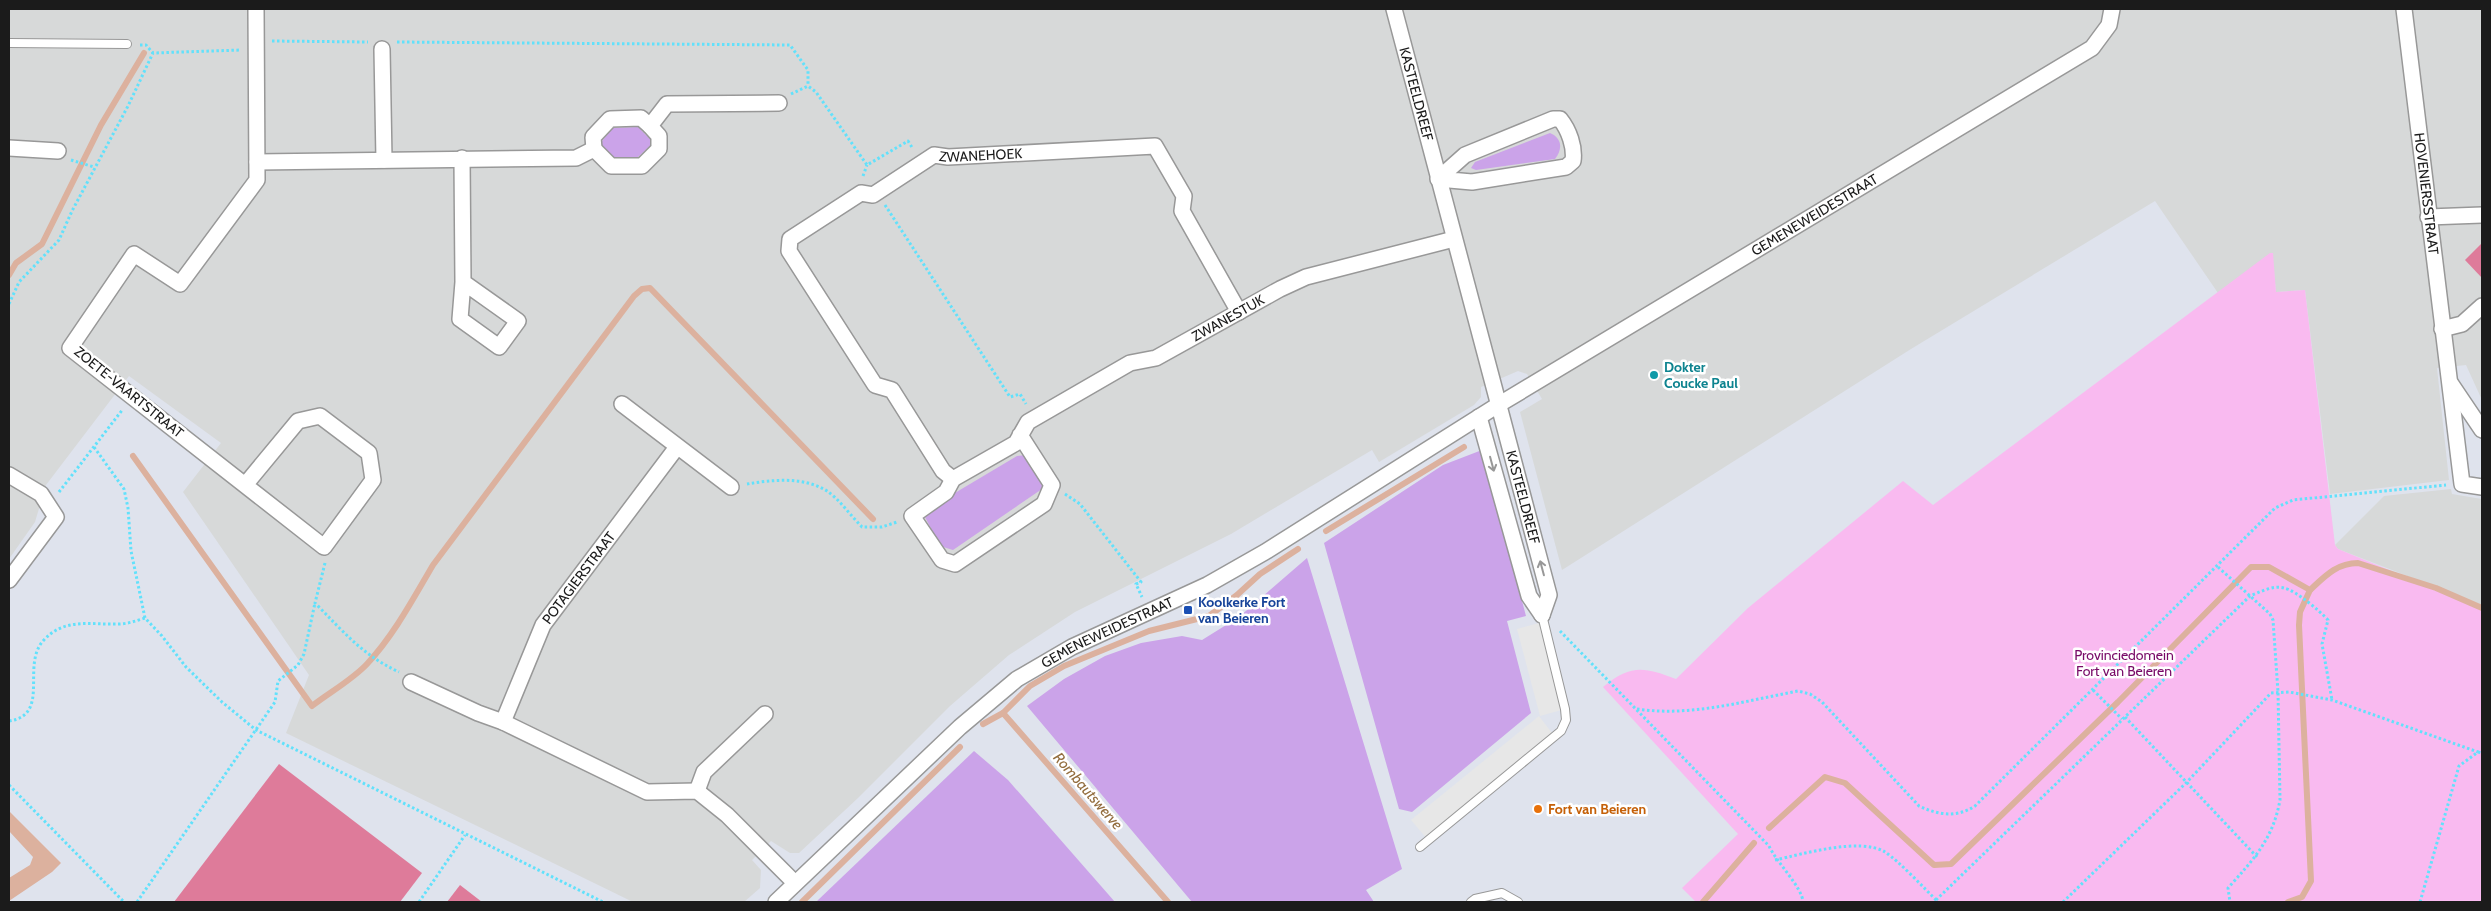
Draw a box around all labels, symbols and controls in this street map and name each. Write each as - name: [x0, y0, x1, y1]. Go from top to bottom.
- street label: KASTEELDREEF: [1395, 45, 1438, 144]
- street label: HOVENIERSSTRAAT: [2410, 132, 2443, 256]
- street label: ZWANEHOEK: [938, 144, 1023, 166]
- street label: GEMENEWEIDESTRAAT: [1748, 170, 1881, 260]
- street label: ZWANESTUK: [1188, 290, 1268, 345]
- street label: ZOETE-VAARTSTRAAT: [71, 342, 188, 442]
- place label: Dokter Coucke Paul: [1664, 358, 1738, 392]
- marker: Dokter Coucke Paul: [1648, 369, 1660, 381]
- street label: KASTEELDREEF: [1502, 448, 1544, 547]
- one-way arrow: [1488, 456, 1498, 472]
- street label: POTAGIERSTRAAT: [538, 528, 619, 628]
- one-way arrow: [1536, 561, 1546, 577]
- street label: GEMENEWEIDESTRAAT: [1038, 593, 1176, 672]
- place label: Koolkerke Fort van Beieren: [1198, 593, 1286, 627]
- marker: Koolkerke Fort van Beieren: [1182, 604, 1194, 616]
- park label: Provinciedomein Fort van Beieren: [2074, 646, 2174, 680]
- water label: Rombautswerve: [1050, 749, 1126, 833]
- place label: Fort van Beieren: [1548, 800, 1646, 818]
- marker: Fort van Beieren: [1532, 803, 1544, 815]

